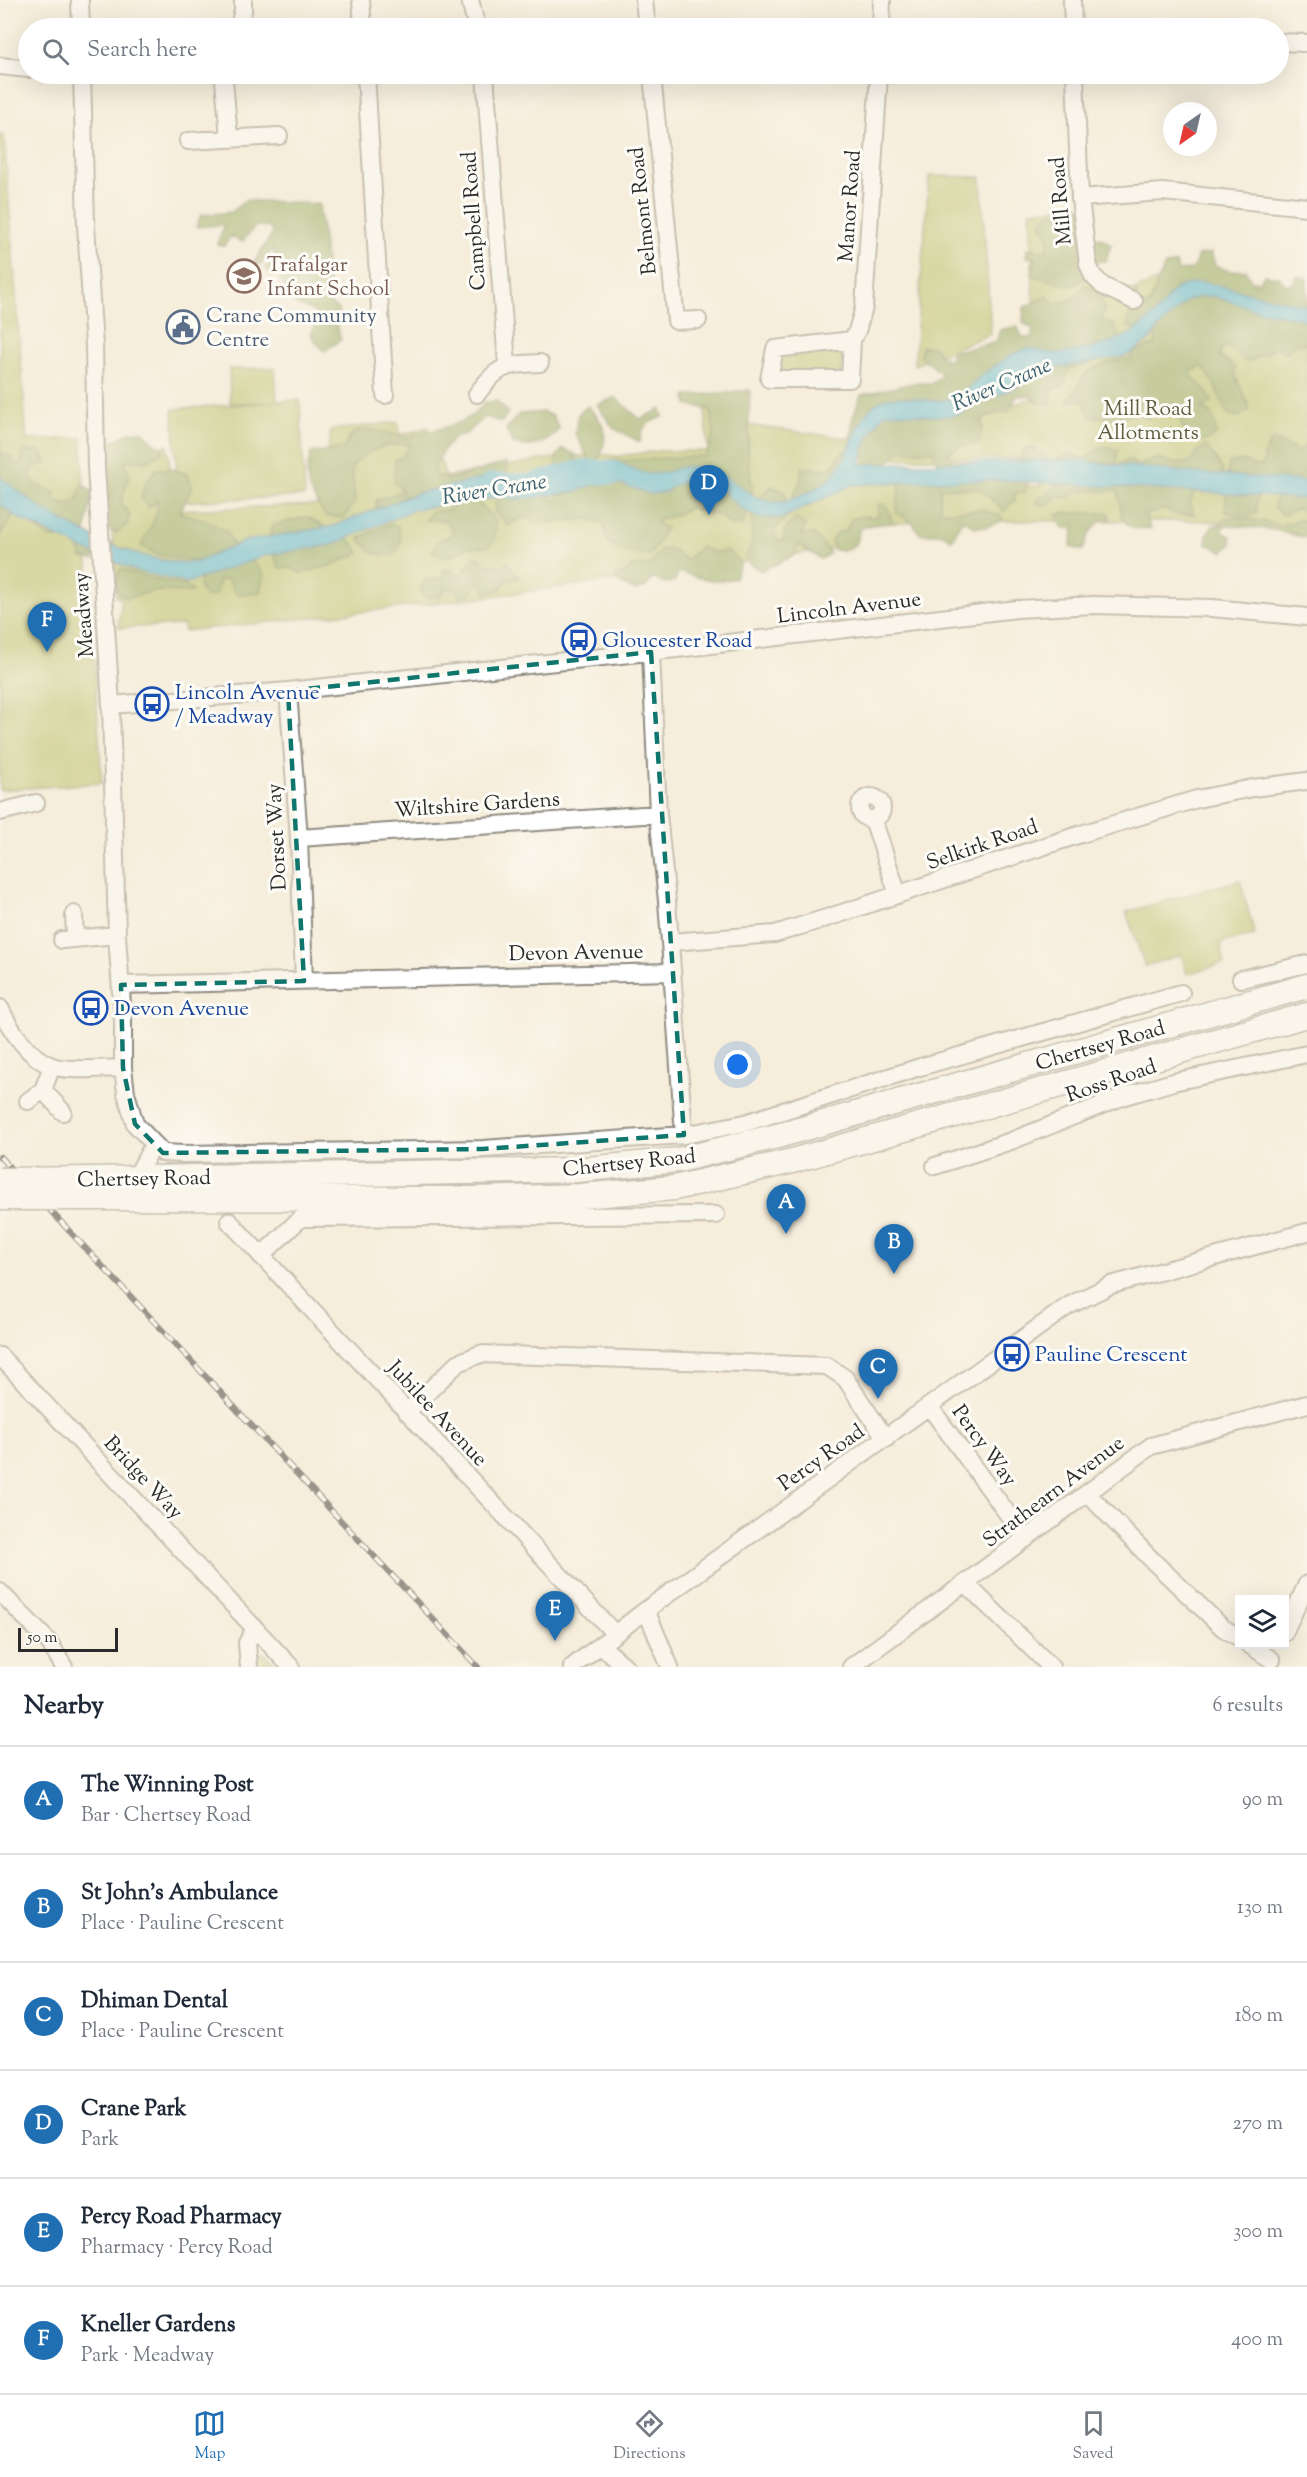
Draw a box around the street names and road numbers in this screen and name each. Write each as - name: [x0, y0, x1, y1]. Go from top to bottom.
- street label: Belmont Road: [622, 145, 666, 276]
- street label: Manor Road: [832, 149, 870, 263]
- street label: Campbell Road: [455, 150, 495, 291]
- street label: Mill Road: [1043, 155, 1081, 246]
- street label: Meadway: [67, 571, 103, 658]
- street label: Lincoln Avenue: [776, 585, 923, 633]
- street label: Dorset Way: [260, 782, 296, 891]
- street label: Wiltshire Gardens: [393, 785, 561, 827]
- street label: Selkirk Road: [923, 813, 1043, 879]
- street label: Devon Avenue: [508, 938, 644, 970]
- street label: Chertsey Road: [1032, 1014, 1169, 1080]
- street label: Ross Road: [1062, 1052, 1161, 1111]
- street label: Chertsey Road: [561, 1142, 697, 1186]
- street label: Chertsey Road: [77, 1164, 211, 1196]
- street label: Jubilee Avenue: [379, 1354, 494, 1474]
- street label: Percy Way: [944, 1399, 1024, 1494]
- street label: Percy Road: [773, 1418, 872, 1499]
- street label: Strathearn Avenue: [977, 1429, 1131, 1556]
- street label: Bridge Way: [96, 1430, 190, 1527]

